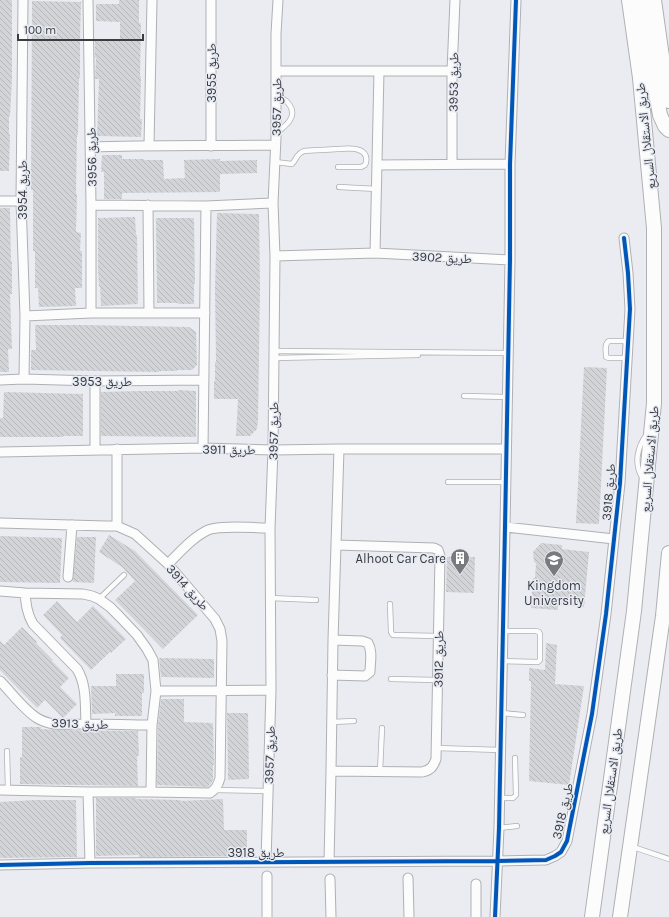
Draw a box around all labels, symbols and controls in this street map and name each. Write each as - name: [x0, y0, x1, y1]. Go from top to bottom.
- scale bar: [18, 16, 143, 42]
- text: 100 m: [24, 23, 56, 37]
- street label: طريق 3955: [204, 43, 220, 103]
- street label: طريق 3953: [445, 52, 463, 112]
- street label: طريق 3957: [268, 78, 286, 136]
- street label: طريق الاستقلال السريع: [632, 82, 661, 190]
- street label: طريق 3956: [83, 127, 101, 187]
- street label: طريق 3954: [15, 160, 31, 220]
- street label: طريق 3902: [411, 248, 472, 268]
- street label: طريق 3953: [72, 374, 132, 390]
- street label: طريق 3957: [265, 402, 283, 460]
- street label: طريق الاستقلال السريع: [637, 405, 664, 513]
- street label: طريق 3911: [202, 442, 256, 458]
- street label: طريق 3918: [599, 463, 619, 521]
- building icon: Alhoot Car Care: [449, 547, 471, 575]
- school or university icon: Kingdom University: [543, 549, 565, 577]
- place label: Alhoot Car Care: [355, 551, 446, 566]
- street label: طريق 3914: [162, 561, 212, 614]
- place label: Kingdom University: [524, 578, 584, 608]
- street label: طريق 3912: [431, 630, 447, 688]
- street label: طريق 3913: [51, 715, 109, 733]
- street label: طريق 3957: [261, 726, 279, 784]
- street label: طريق الاستقلال السريع: [596, 727, 627, 835]
- street label: طريق 3918: [549, 782, 577, 841]
- street label: طريق 3918: [227, 845, 285, 861]

